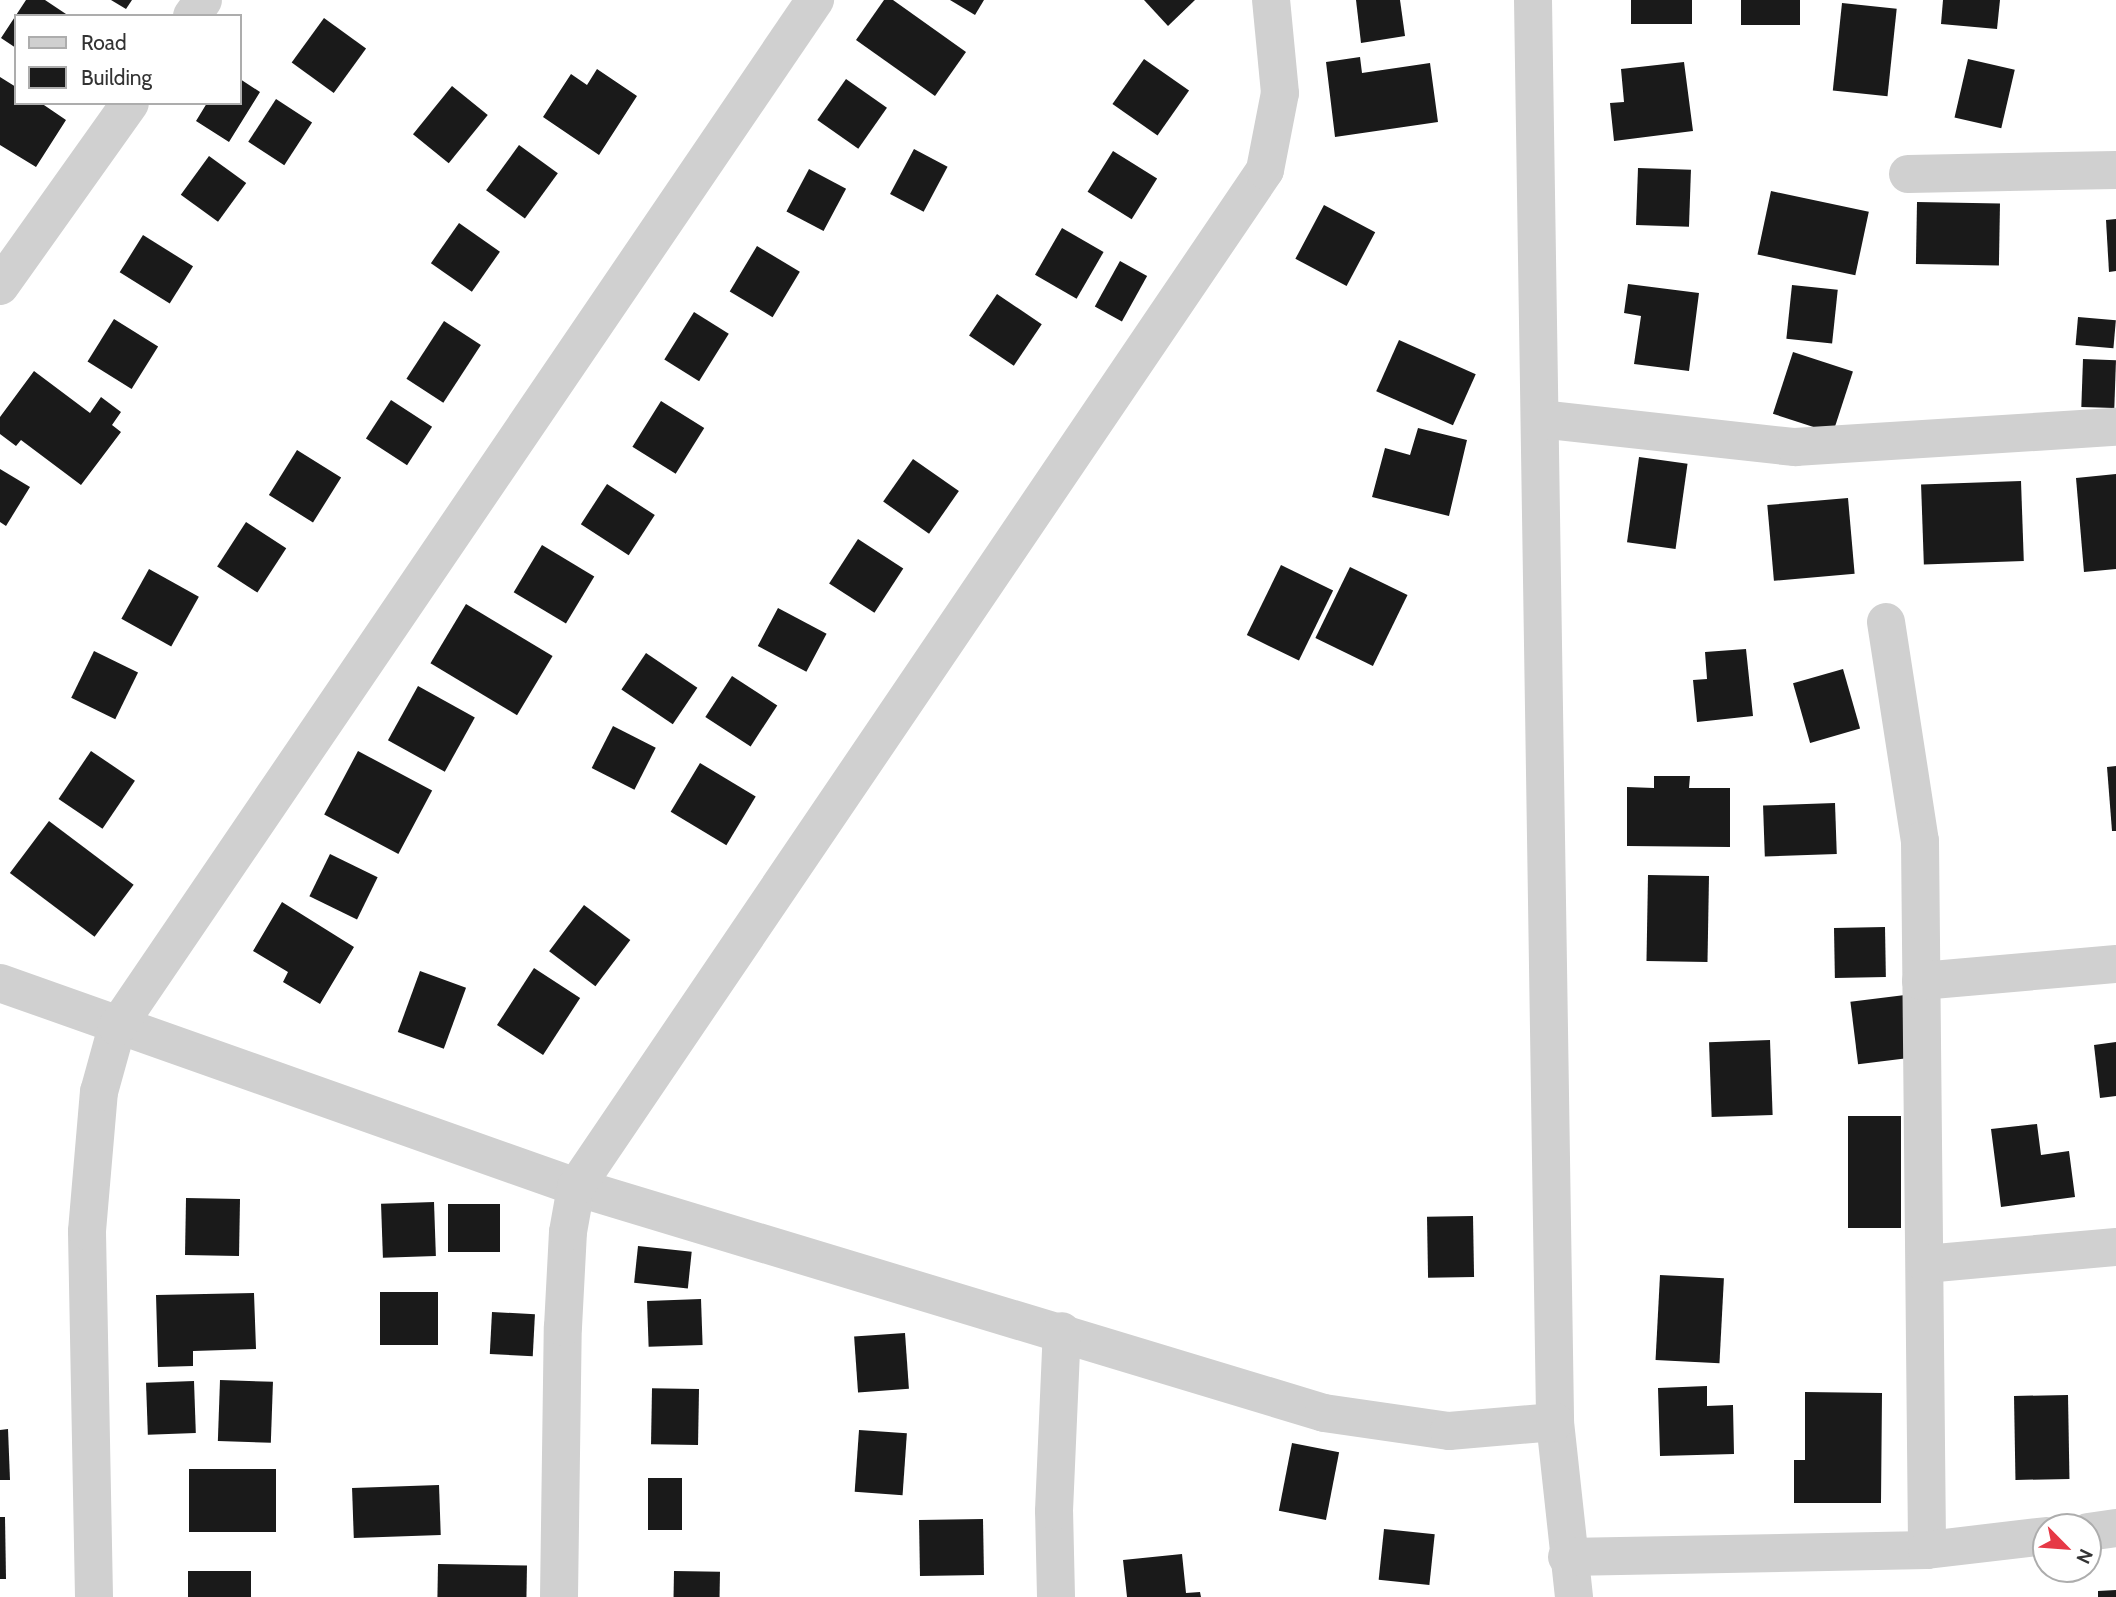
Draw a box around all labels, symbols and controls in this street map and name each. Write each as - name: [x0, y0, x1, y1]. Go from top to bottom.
- legend: [14, 14, 242, 105]
- text: Road: [81, 30, 127, 55]
- text: Building: [81, 65, 152, 90]
- north arrow: [2032, 1513, 2102, 1583]
- text: N: [2071, 1545, 2098, 1567]

